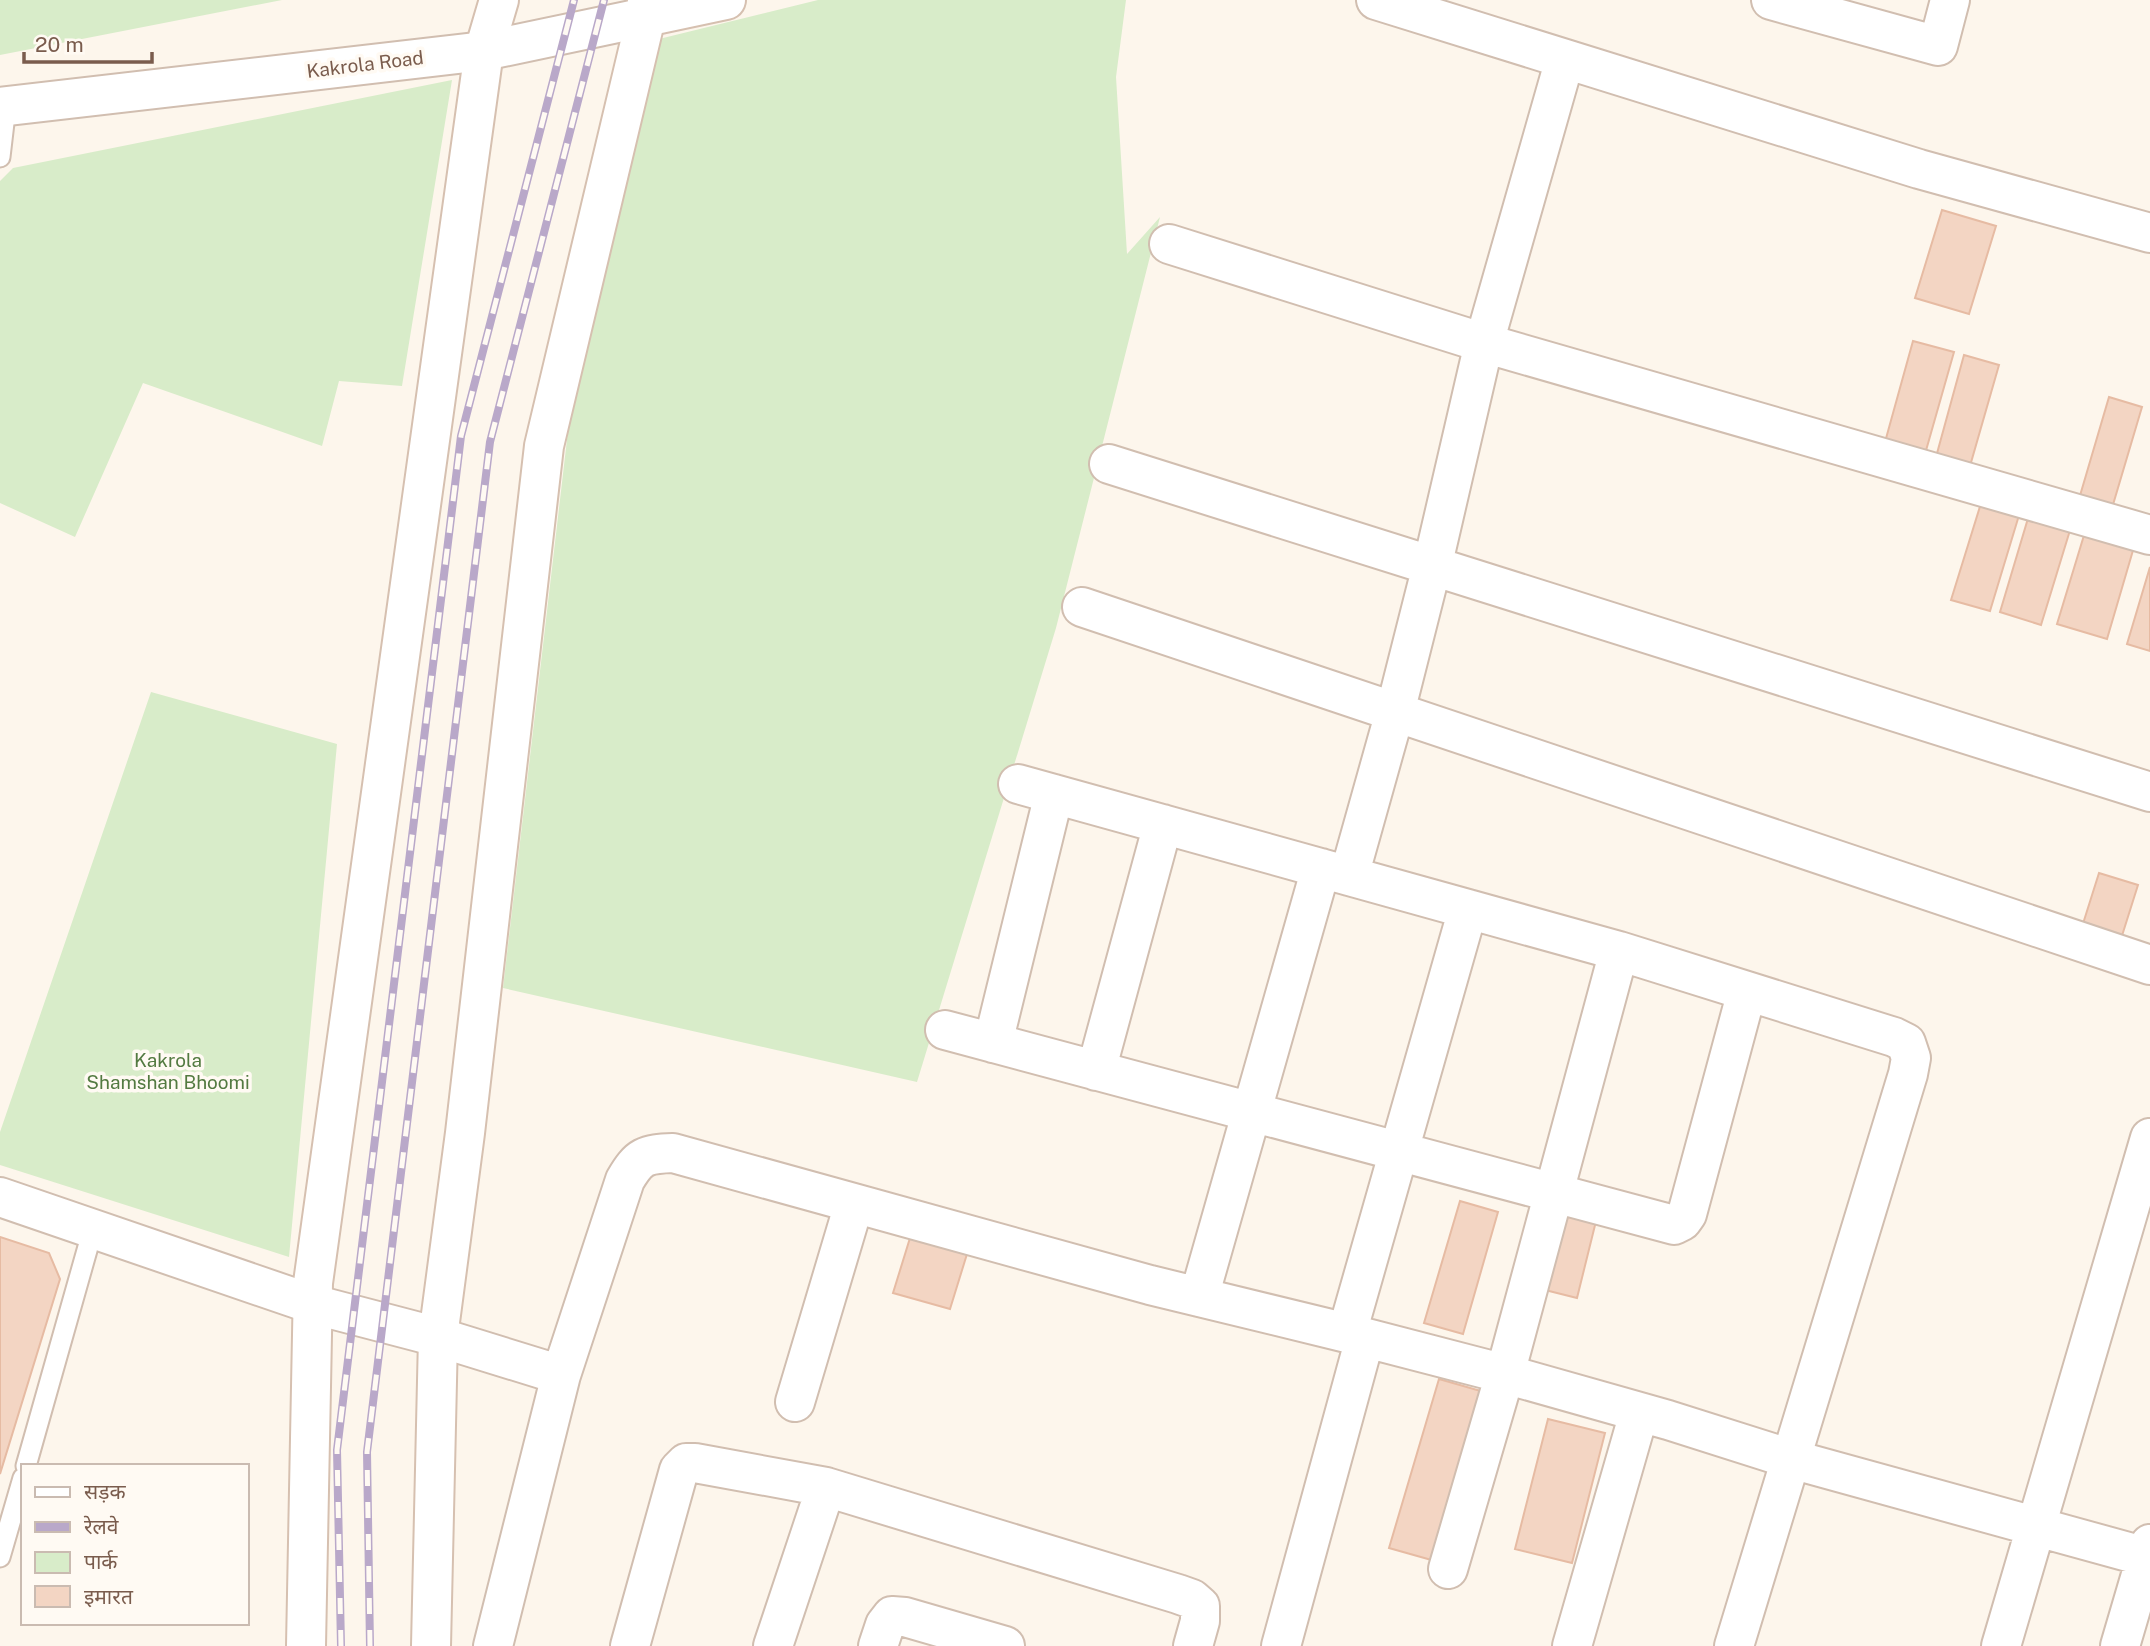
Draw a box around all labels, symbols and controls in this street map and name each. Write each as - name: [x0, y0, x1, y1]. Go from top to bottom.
- scale bar: [24, 21, 152, 65]
- text: 20 m: [35, 32, 84, 57]
- street label: Kakrola Road: [305, 46, 425, 82]
- park label: Kakrola Shamshan Bhoomi: [86, 1049, 250, 1093]
- legend: [21, 1464, 248, 1625]
- text: सड़क: [84, 1479, 126, 1504]
- text: रेलवे: [83, 1514, 119, 1539]
- text: पार्क: [84, 1549, 118, 1574]
- text: इमारत: [84, 1584, 134, 1609]

